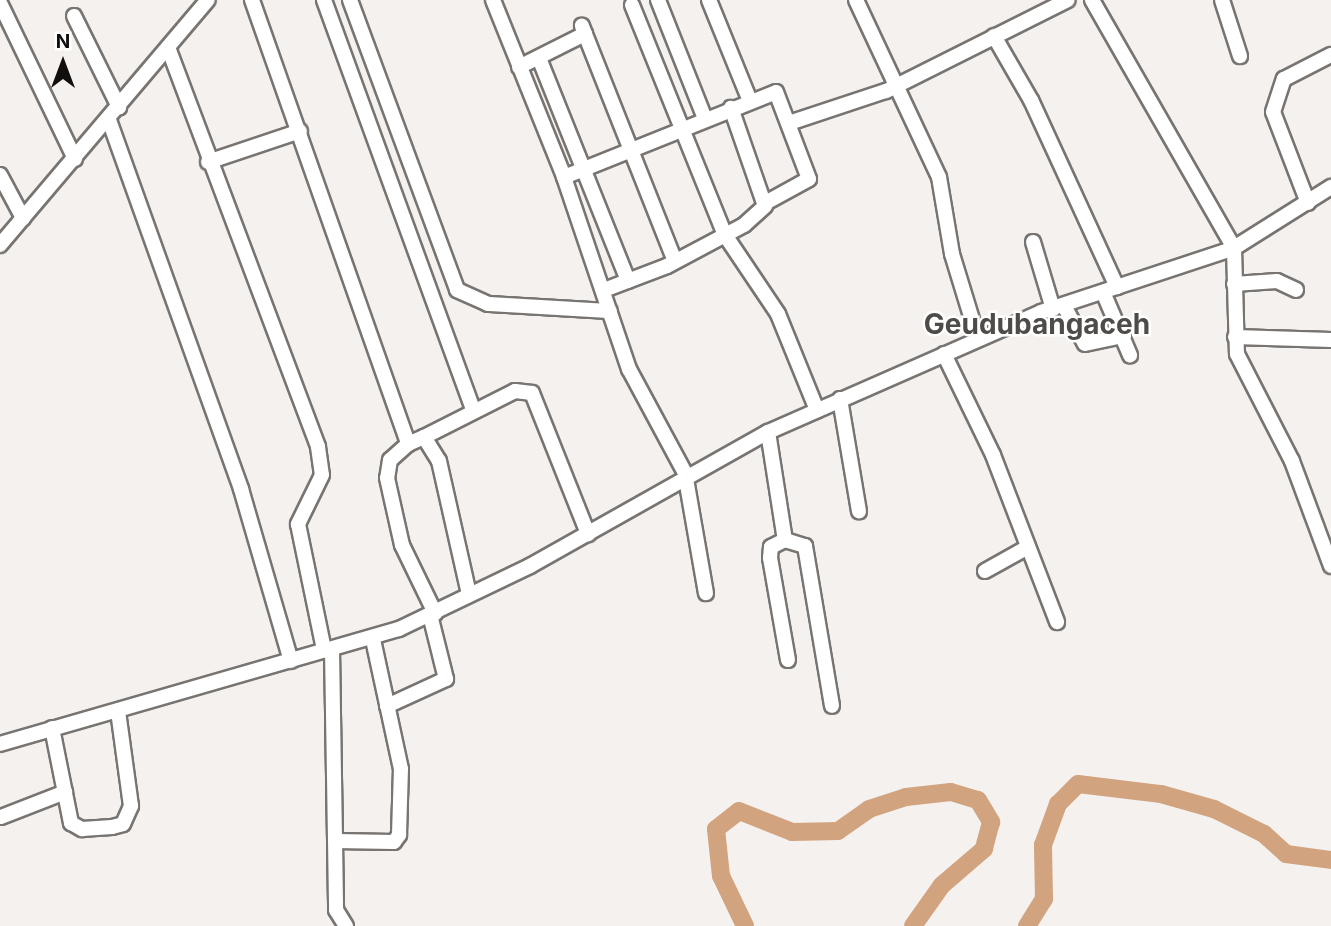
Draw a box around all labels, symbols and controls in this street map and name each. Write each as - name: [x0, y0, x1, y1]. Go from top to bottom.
- north arrow: [28, 28, 98, 98]
- text: N: [56, 30, 70, 53]
- district label: Geudubangaceh: [924, 307, 1150, 341]

